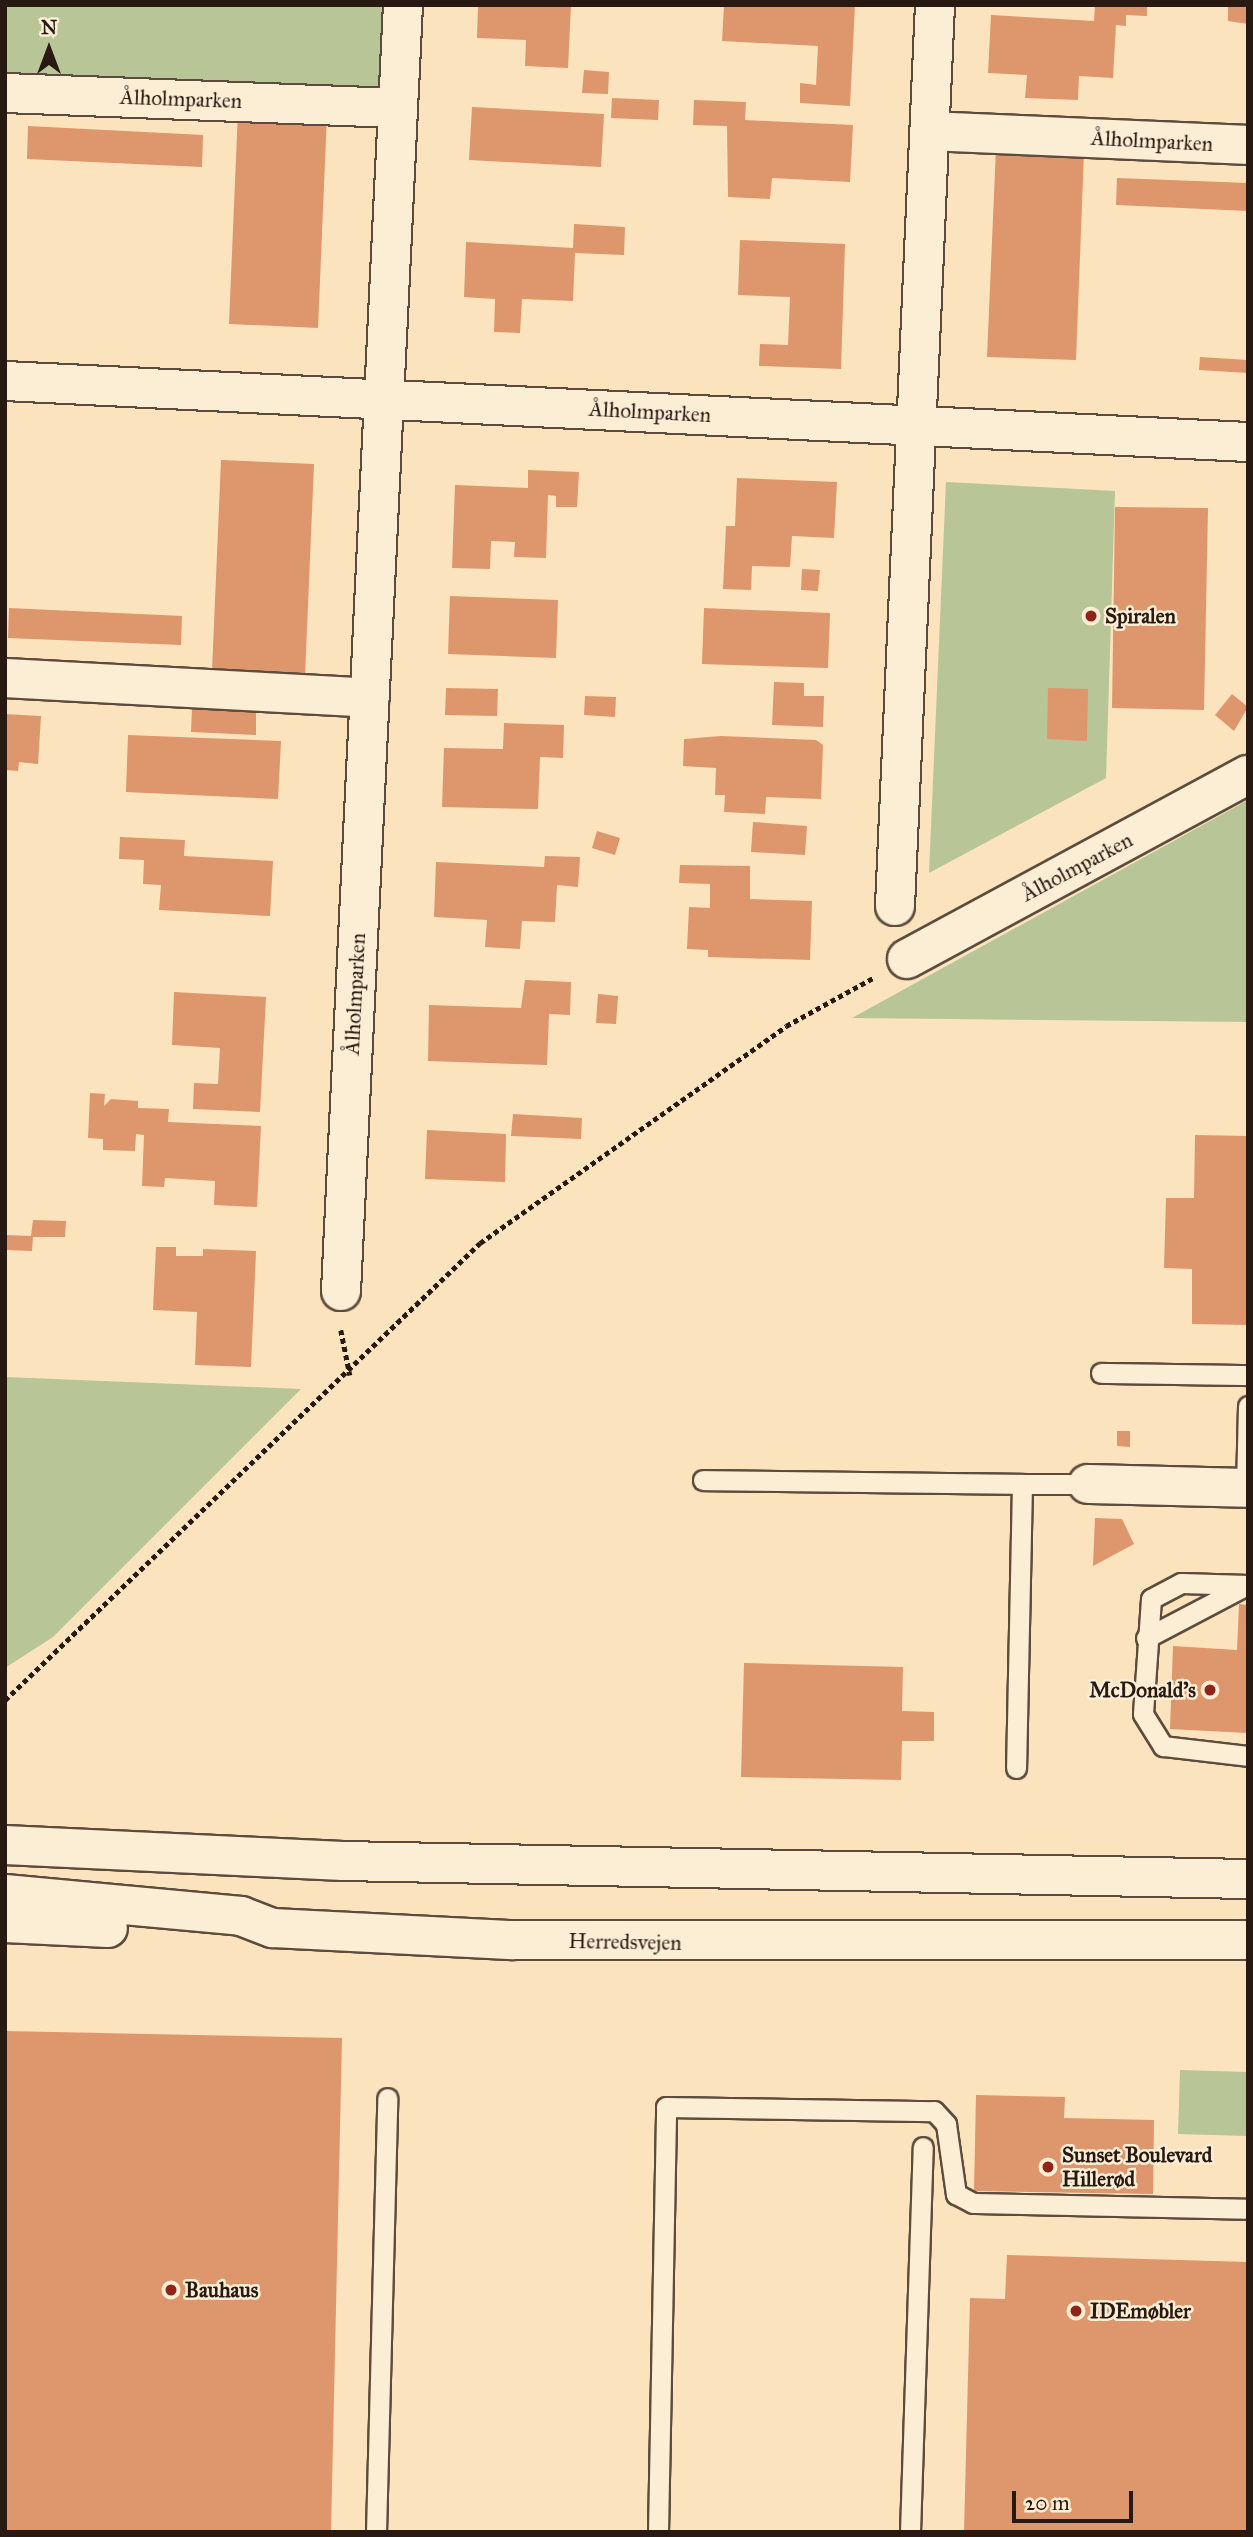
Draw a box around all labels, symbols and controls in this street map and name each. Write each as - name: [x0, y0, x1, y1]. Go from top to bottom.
- north arrow: [14, 14, 84, 84]
- text: N: [41, 16, 57, 39]
- street label: Ålholmparken: [120, 84, 242, 114]
- street label: Ålholmparken: [1090, 125, 1214, 157]
- street label: Ålholmparken: [588, 396, 712, 428]
- place label: Spiralen: [1105, 603, 1176, 629]
- marker: Spiralen: [1083, 608, 1099, 624]
- street label: Ålholmparken: [1017, 827, 1137, 907]
- street label: Ålholmparken: [339, 932, 371, 1056]
- place label: McDonald's: [1089, 1677, 1196, 1703]
- marker: McDonald's: [1202, 1682, 1218, 1698]
- street label: Herredsvejen: [568, 1928, 682, 1956]
- place label: Sunset Boulevard Hillerød: [1062, 2142, 1212, 2192]
- marker: Sunset Boulevard Hillerød: [1040, 2159, 1056, 2175]
- place label: Bauhaus: [185, 2277, 258, 2303]
- marker: Bauhaus: [163, 2282, 179, 2298]
- place label: IDEmøbler: [1090, 2298, 1191, 2324]
- marker: IDEmøbler: [1068, 2303, 1084, 2319]
- scale bar: [1015, 2478, 1136, 2522]
- text: 20 m: [1025, 2490, 1070, 2516]

